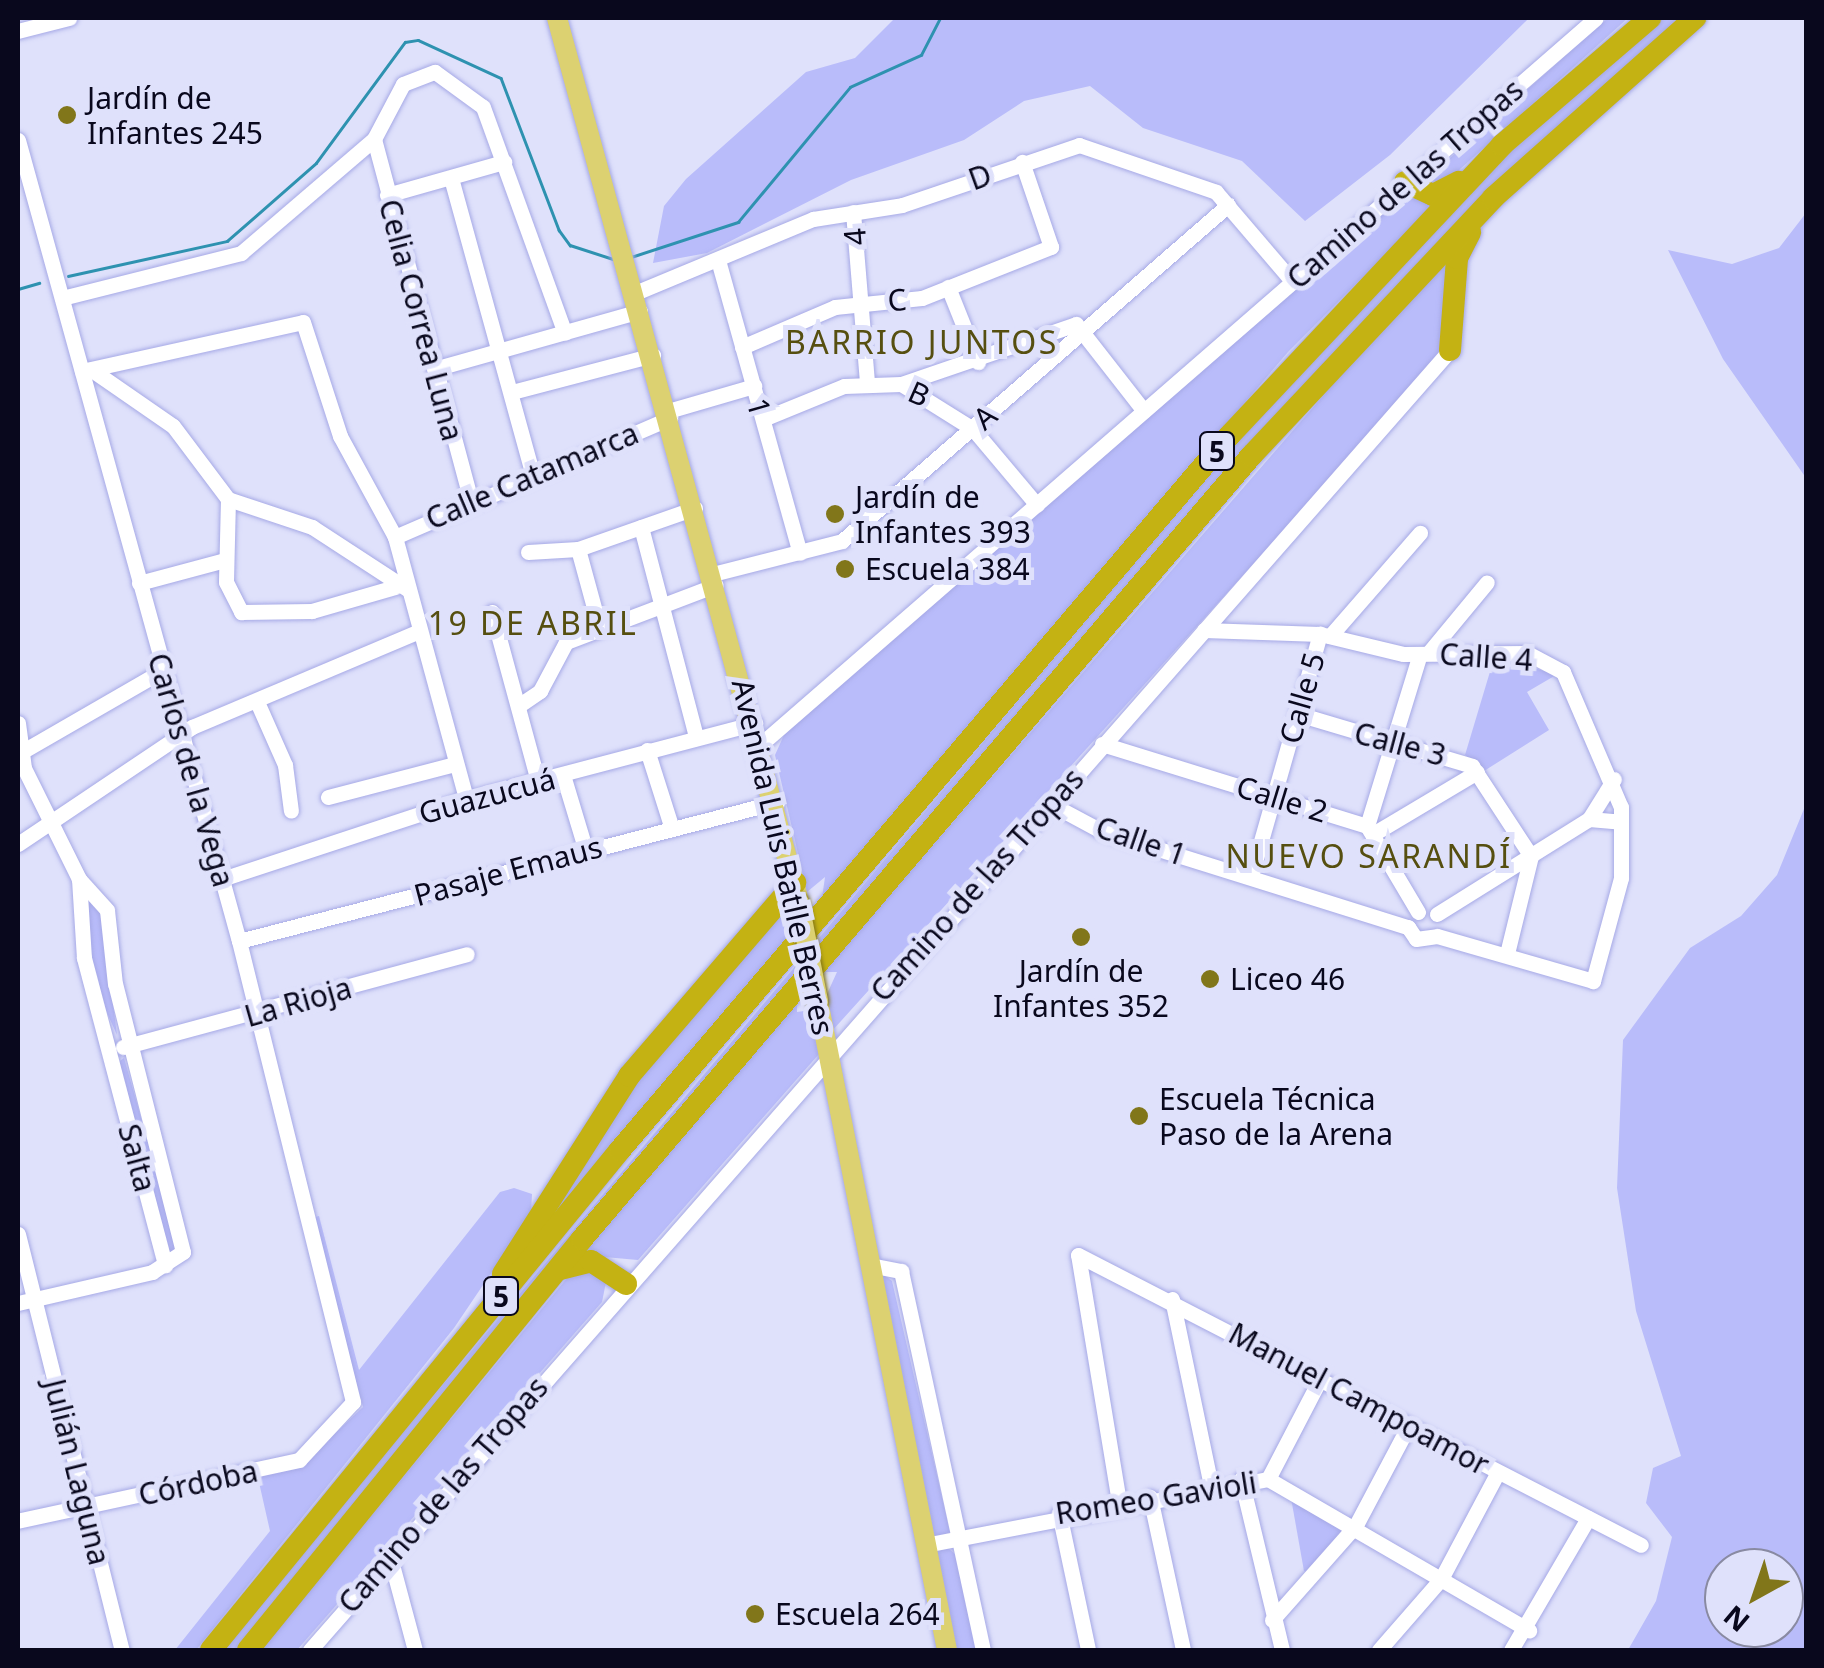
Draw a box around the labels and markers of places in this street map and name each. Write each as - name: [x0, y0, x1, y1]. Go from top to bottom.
- place label: Jardín de Infantes 245: [87, 80, 263, 150]
- marker: Jardín de Infantes 245: [56, 104, 78, 126]
- place label: Jardín de Infantes 393: [855, 479, 1031, 550]
- marker: Jardín de Infantes 393: [824, 503, 846, 525]
- place label: Escuela 384: [865, 551, 1030, 587]
- marker: Escuela 384: [834, 558, 856, 580]
- marker: Jardín de Infantes 352: [1070, 926, 1092, 948]
- place label: Jardín de Infantes 352: [993, 953, 1169, 1024]
- place label: Liceo 46: [1230, 961, 1345, 997]
- marker: Liceo 46: [1199, 968, 1221, 990]
- place label: Escuela Técnica Paso de la Arena: [1159, 1081, 1393, 1152]
- marker: Escuela Técnica Paso de la Arena: [1128, 1105, 1150, 1127]
- place label: Escuela 264: [775, 1596, 940, 1632]
- marker: Escuela 264: [744, 1603, 766, 1625]

